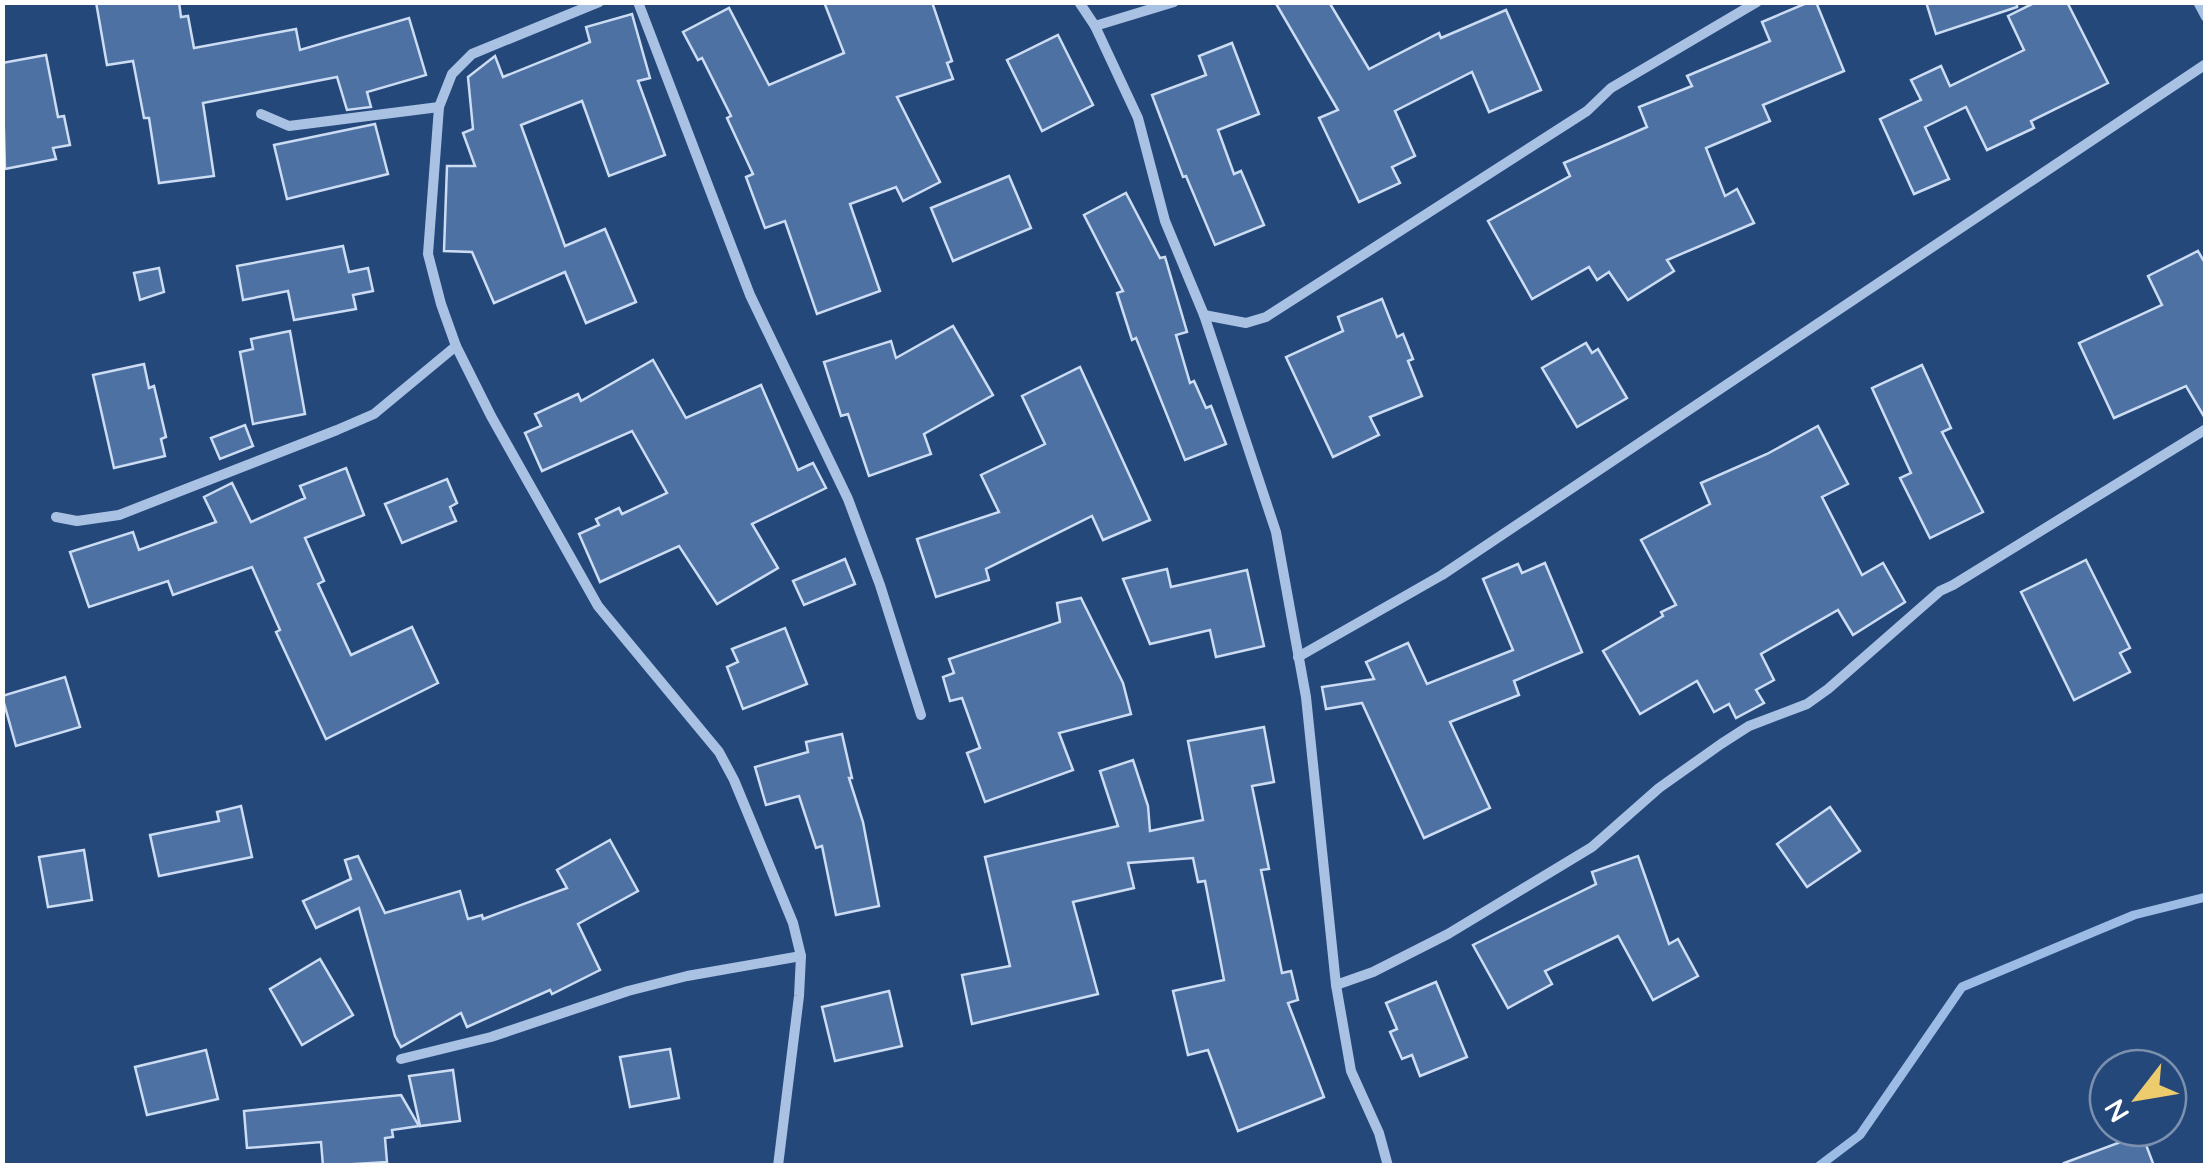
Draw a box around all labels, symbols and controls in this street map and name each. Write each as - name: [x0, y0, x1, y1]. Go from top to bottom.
- north arrow: [2088, 1048, 2188, 1148]
- text: N: [2096, 1093, 2136, 1129]

